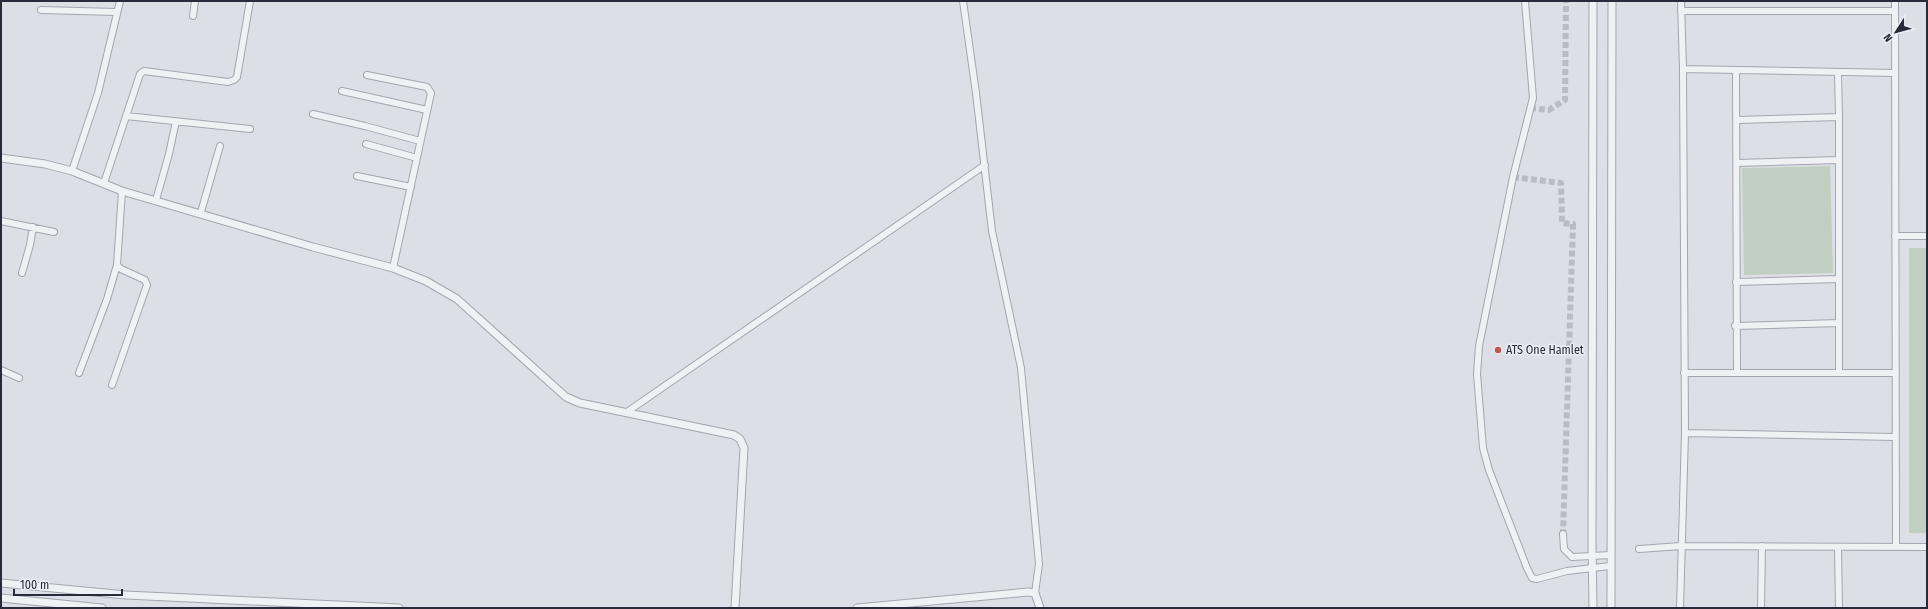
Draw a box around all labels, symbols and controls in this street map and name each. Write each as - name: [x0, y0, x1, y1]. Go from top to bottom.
- north arrow: [1876, 12, 1916, 52]
- text: N: [1881, 31, 1896, 44]
- place label: ATS One Hamlet: [1506, 343, 1584, 357]
- marker: ATS One Hamlet: [1493, 345, 1503, 355]
- scale bar: [14, 571, 122, 597]
- text: 100 m: [20, 578, 49, 592]

